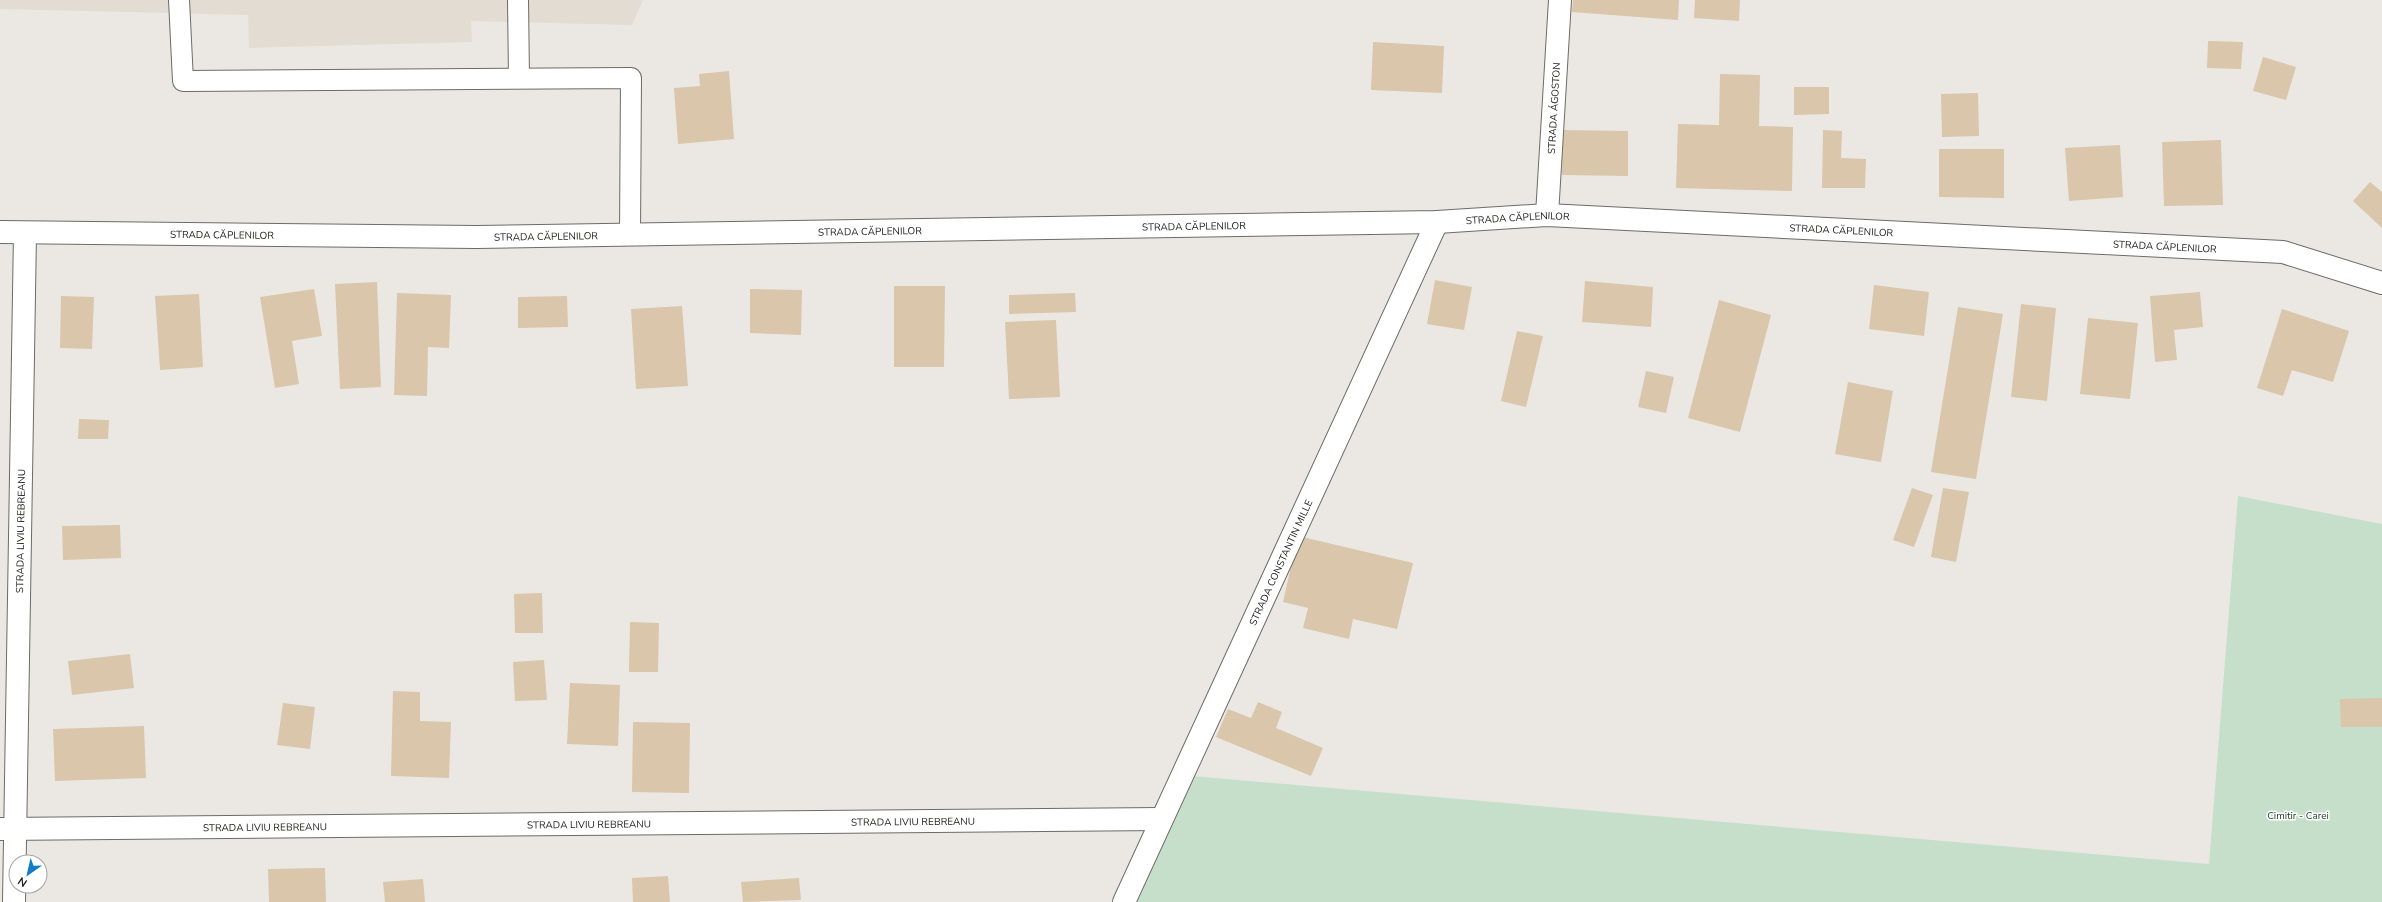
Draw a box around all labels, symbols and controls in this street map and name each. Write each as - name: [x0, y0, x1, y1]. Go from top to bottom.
- street label: STRADA ÁGOSTON: [1545, 62, 1564, 155]
- street label: STRADA CĂPLENILOR: [1465, 209, 1570, 228]
- street label: STRADA CĂPLENILOR: [1142, 219, 1246, 235]
- street label: STRADA CĂPLENILOR: [1789, 221, 1894, 240]
- street label: STRADA CĂPLENILOR: [818, 224, 922, 240]
- street label: STRADA CĂPLENILOR: [170, 228, 274, 243]
- street label: STRADA CĂPLENILOR: [494, 229, 598, 245]
- street label: STRADA CĂPLENILOR: [2113, 237, 2217, 257]
- street label: STRADA LIVIU REBREANU: [13, 469, 29, 593]
- street label: STRADA CONSTANTIN MILLE: [1246, 497, 1316, 628]
- park label: Cimitir - Carei: [2267, 809, 2329, 823]
- street label: STRADA LIVIU REBREANU: [851, 815, 975, 830]
- street label: STRADA LIVIU REBREANU: [527, 817, 651, 832]
- street label: STRADA LIVIU REBREANU: [203, 820, 327, 835]
- north arrow: [8, 854, 48, 894]
- text: N: [15, 873, 30, 890]

